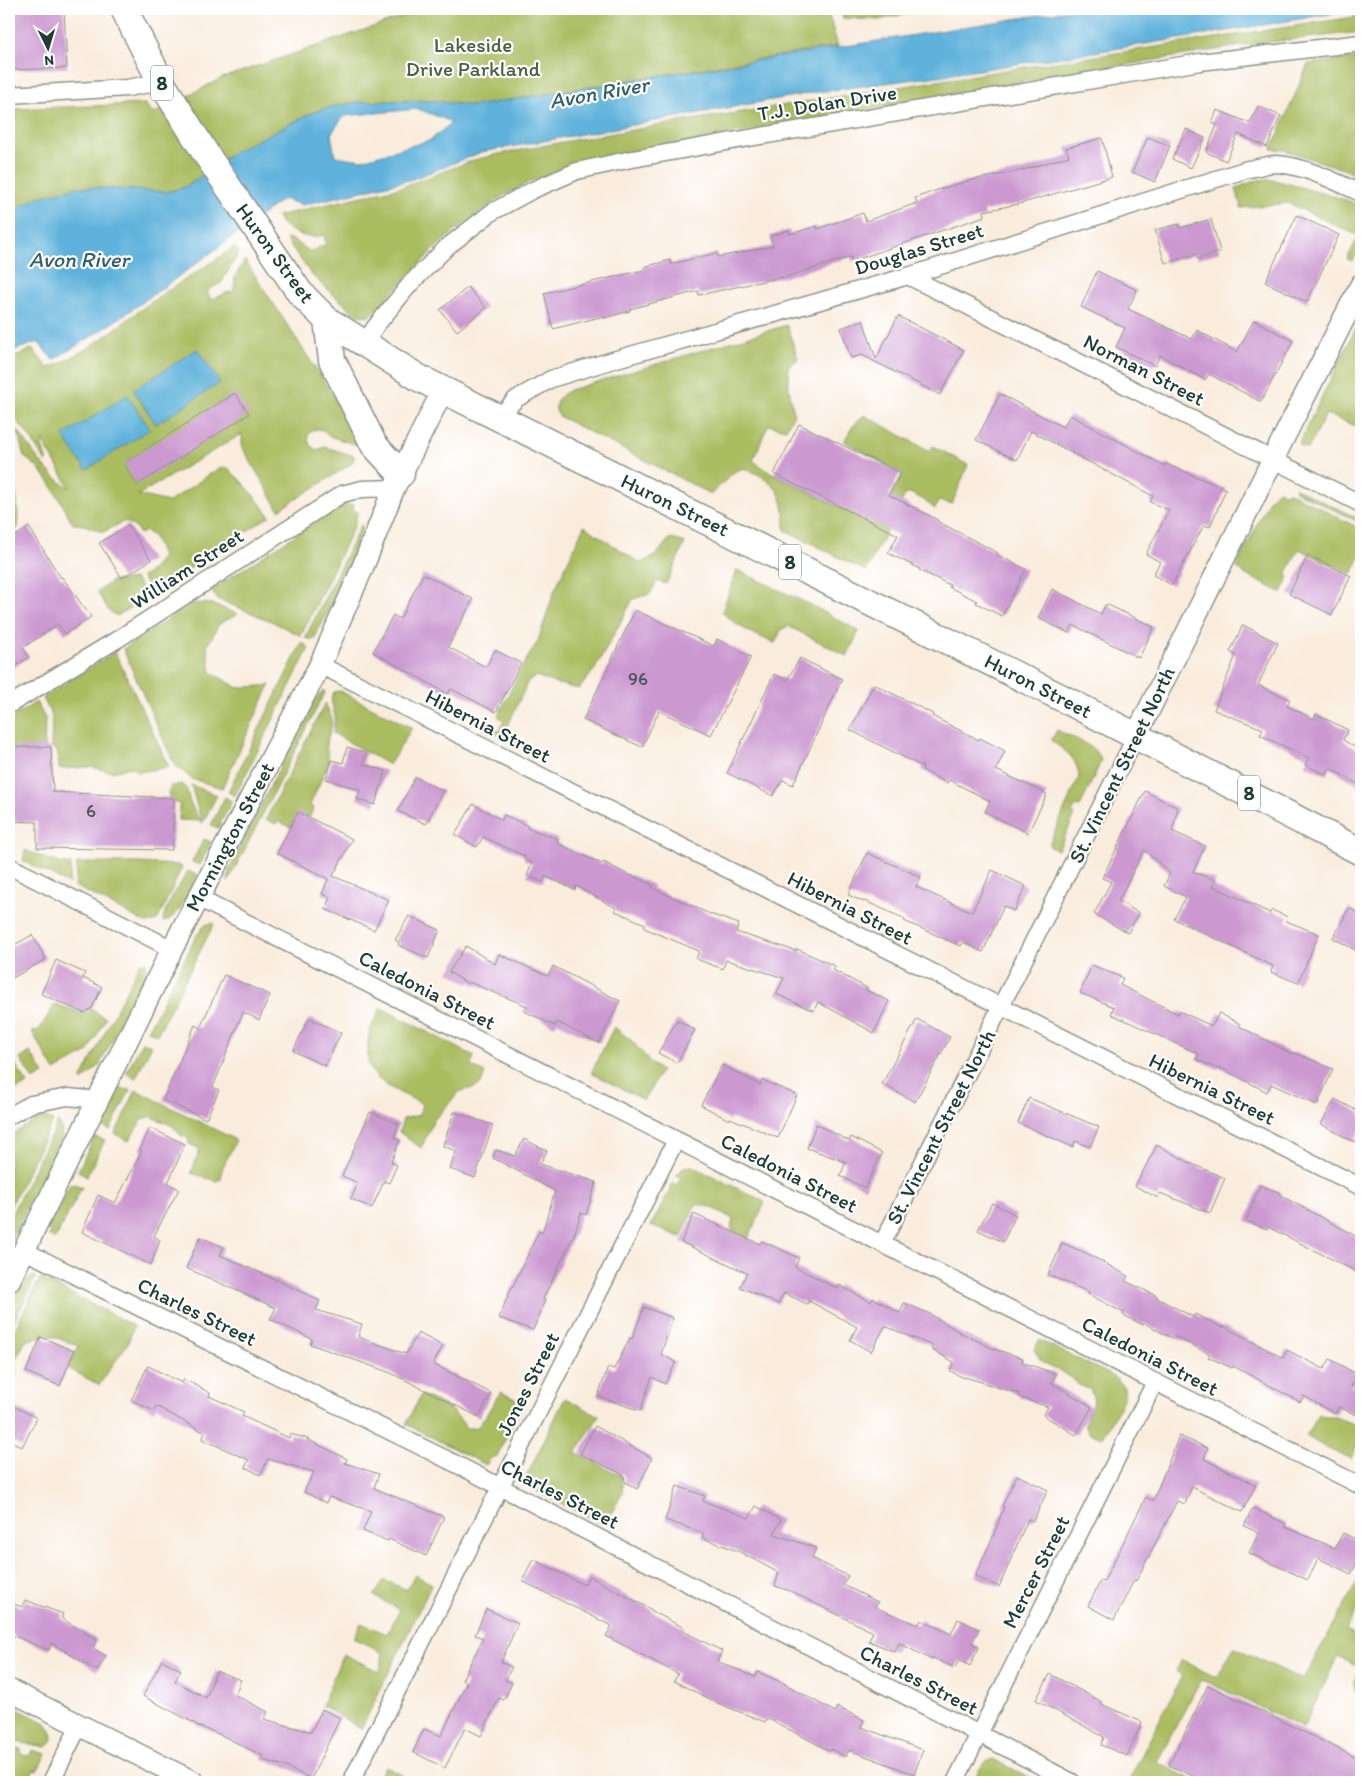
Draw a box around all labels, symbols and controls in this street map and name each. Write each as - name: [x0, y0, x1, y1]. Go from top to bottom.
- north arrow: [22, 22, 72, 72]
- park label: Lakeside Drive Parkland: [406, 32, 541, 81]
- text: N: [44, 52, 55, 69]
- road number: 8: [151, 66, 173, 100]
- water label: Avon River: [547, 70, 653, 114]
- street label: T.J. Dolan Drive: [755, 79, 898, 126]
- street label: Huron Street: [231, 198, 320, 308]
- street label: Douglas Street: [851, 217, 986, 280]
- water label: Avon River: [29, 246, 131, 273]
- street label: Norman Street: [1079, 328, 1209, 411]
- street label: Huron Street: [617, 468, 733, 542]
- street label: William Street: [126, 523, 248, 614]
- road number: 8: [779, 544, 801, 580]
- street label: Huron Street: [980, 648, 1096, 723]
- street label: St. Vincent Street North: [1063, 662, 1180, 867]
- house number: 96: [628, 667, 648, 690]
- street label: Hibernia Street: [421, 683, 555, 768]
- street label: Mornington Street: [180, 758, 279, 916]
- road number: 8: [1238, 776, 1260, 810]
- house number: 6: [86, 799, 96, 822]
- street label: Hibernia Street: [783, 865, 917, 950]
- street label: Caledonia Street: [355, 944, 500, 1035]
- street label: St. Vincent Street North: [881, 1025, 1001, 1228]
- street label: Hibernia Street: [1145, 1047, 1279, 1130]
- street label: Caledonia Street: [717, 1127, 862, 1218]
- street label: Charles Street: [133, 1272, 261, 1351]
- street label: Caledonia Street: [1078, 1310, 1223, 1401]
- street label: Jones Street: [491, 1328, 564, 1440]
- street label: Charles Street: [497, 1453, 624, 1534]
- street label: Mercer Street: [996, 1511, 1075, 1632]
- street label: Charles Street: [856, 1639, 983, 1720]

